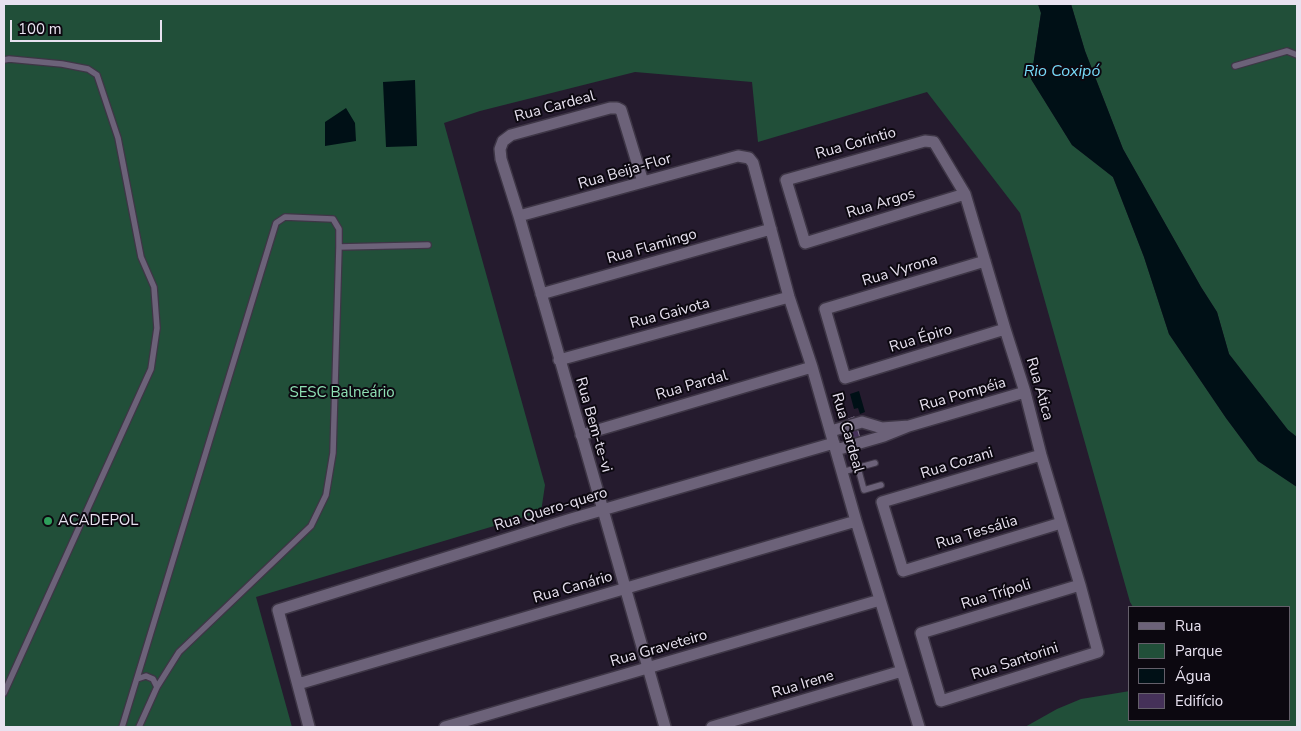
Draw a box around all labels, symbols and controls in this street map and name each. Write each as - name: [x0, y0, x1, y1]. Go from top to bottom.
- scale bar: [12, 10, 165, 42]
- text: 100 m: [18, 19, 62, 39]
- water label: Rio Coxipó: [1024, 62, 1100, 82]
- street label: Rua Cardeal: [513, 88, 597, 126]
- street label: Rua Corintio: [814, 124, 898, 164]
- street label: Rua Beija-Flor: [576, 150, 674, 194]
- street label: Rua Argos: [845, 185, 917, 223]
- street label: Rua Flamingo: [605, 226, 699, 268]
- street label: Rua Vyrona: [860, 251, 940, 291]
- street label: Rua Gaivota: [628, 295, 712, 333]
- street label: Rua Épiro: [887, 321, 955, 357]
- street label: Rua Ática: [1021, 355, 1057, 423]
- street label: Rua Pardal: [654, 367, 730, 405]
- street label: Rua Pompéia: [918, 374, 1008, 416]
- street label: Rua Bem-te-vi: [571, 375, 615, 475]
- park label: SESC Balneário: [289, 384, 395, 402]
- street label: Rua Cardeal: [827, 391, 867, 475]
- street label: Rua Cozani: [919, 444, 995, 484]
- street label: Rua Quero-quero: [492, 484, 610, 536]
- place label: ACADEPOL: [58, 512, 138, 530]
- street label: Rua Tessália: [934, 512, 1020, 554]
- marker: ACADEPOL: [42, 515, 54, 527]
- street label: Rua Canário: [531, 568, 615, 608]
- street label: Rua Trípoli: [959, 576, 1033, 614]
- legend: [1128, 606, 1291, 721]
- text: Rua: [1175, 616, 1201, 636]
- street label: Rua Graveteiro: [608, 627, 710, 671]
- street label: Rua Santorini: [969, 639, 1061, 685]
- text: Parque: [1175, 641, 1223, 661]
- text: Água: [1175, 666, 1211, 686]
- street label: Rua Irene: [770, 667, 836, 703]
- text: Edifício: [1175, 691, 1223, 711]

